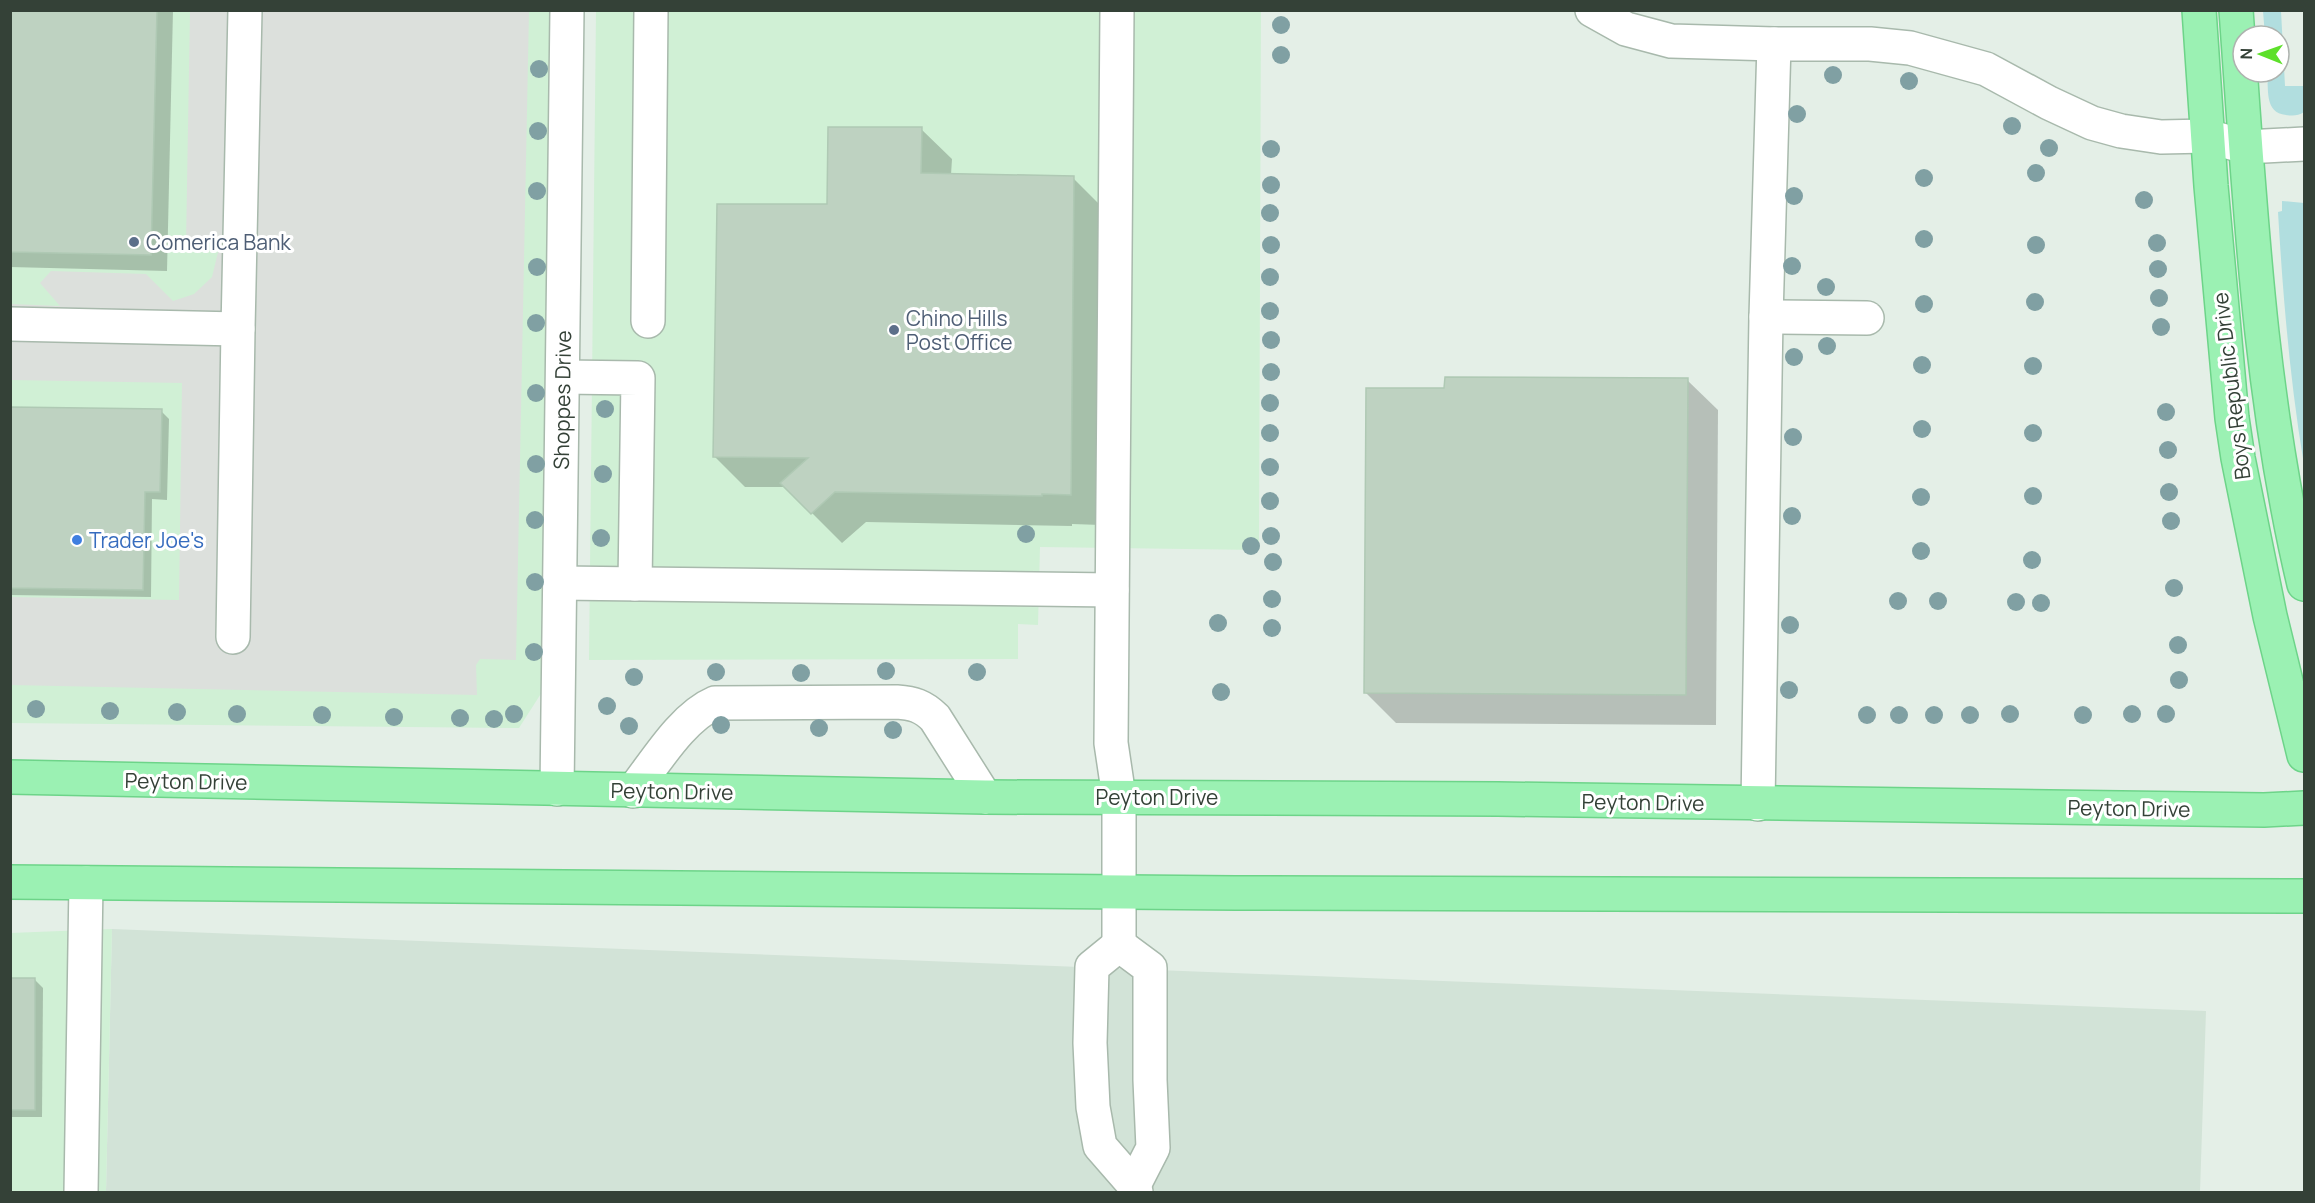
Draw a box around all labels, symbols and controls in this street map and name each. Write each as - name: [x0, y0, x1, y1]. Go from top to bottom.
- north arrow: [2231, 24, 2291, 84]
- text: N: [2235, 48, 2257, 60]
- place label: Comerica Bank: [146, 228, 291, 256]
- marker: Comerica Bank: [127, 235, 141, 249]
- street label: Boys Republic Drive: [2206, 291, 2256, 481]
- place label: Chino Hills Post Office: [906, 304, 1012, 356]
- marker: Chino Hills Post Office: [887, 323, 901, 337]
- street label: Shoppes Drive: [547, 330, 577, 470]
- place label: Trader Joe's: [89, 526, 204, 554]
- marker: Trader Joe's: [70, 533, 84, 547]
- street label: Peyton Drive: [124, 766, 248, 796]
- street label: Peyton Drive: [610, 776, 734, 806]
- street label: Peyton Drive: [1096, 783, 1218, 811]
- street label: Peyton Drive: [1581, 787, 1705, 817]
- street label: Peyton Drive: [2067, 793, 2191, 823]

